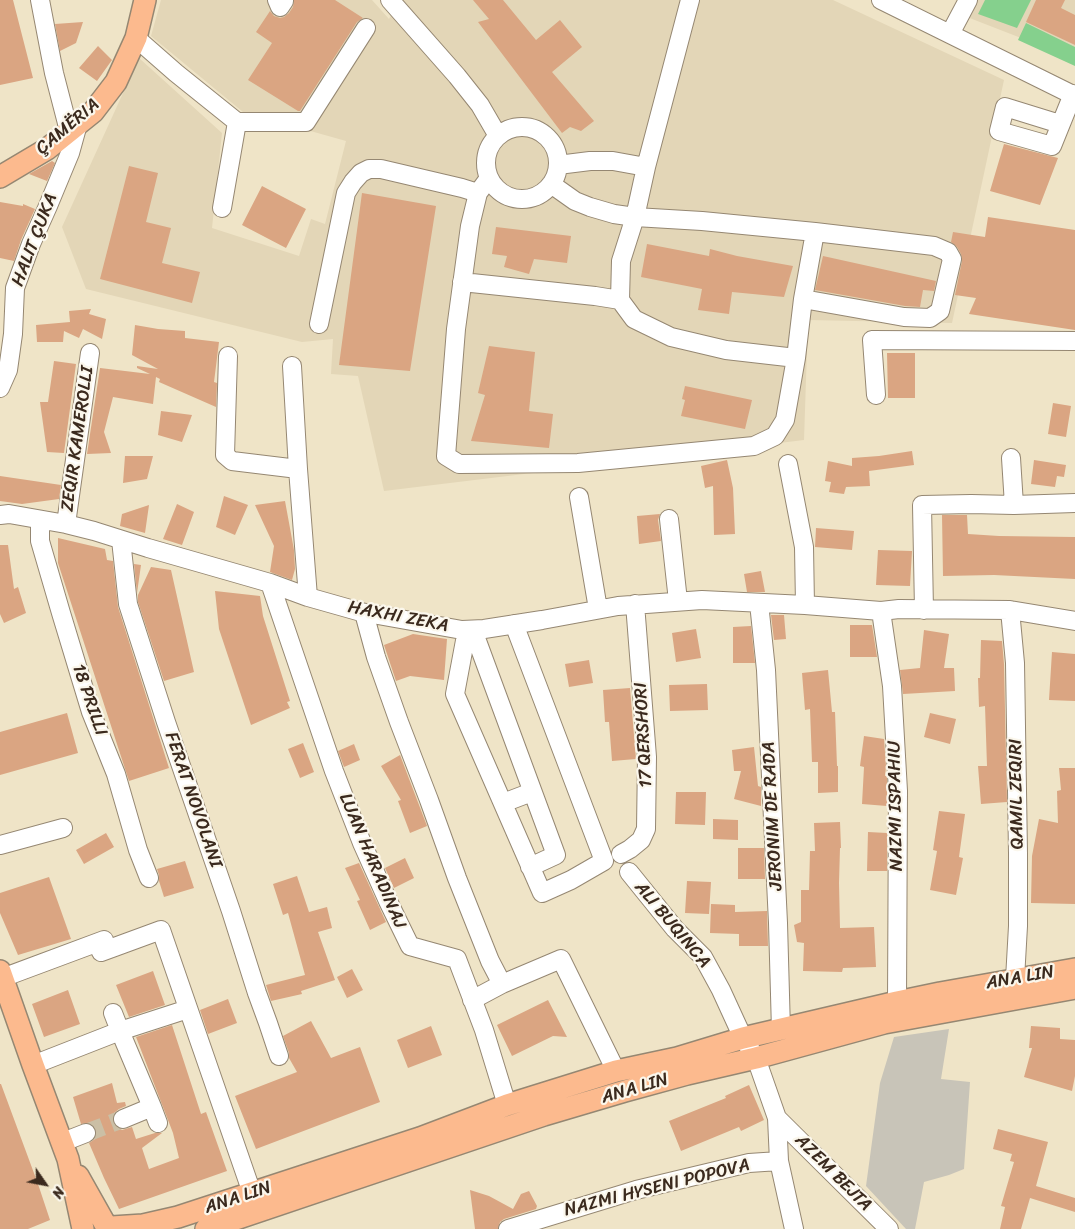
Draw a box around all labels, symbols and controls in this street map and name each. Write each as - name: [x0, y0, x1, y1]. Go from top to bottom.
- street label: ÇAMËRIA: [32, 94, 104, 160]
- street label: HALIT ÇUKA: [7, 190, 63, 290]
- street label: ZEQIR KAMEROLLI: [57, 365, 99, 513]
- street label: HAXHI ZEKA: [346, 597, 450, 637]
- street label: 18 PRILLI: [67, 661, 111, 739]
- street label: 17 QERSHORI: [630, 682, 658, 788]
- street label: FERAT NOVOLANI: [160, 729, 226, 871]
- street label: QAMIL ZEQIRI: [1005, 738, 1029, 850]
- street label: JERONIM DE RADA: [758, 741, 788, 891]
- street label: NAZMI ISPAHIU: [884, 741, 908, 871]
- street label: LUAN HARADINAJ: [334, 790, 410, 932]
- street label: ALI BUQINCA: [630, 877, 714, 973]
- street label: ANA LIN: [984, 961, 1056, 995]
- street label: ANA LIN: [599, 1069, 671, 1109]
- street label: AZEM BEJTA: [790, 1130, 876, 1216]
- street label: NAZMI HYSENI POPOVA: [562, 1154, 752, 1222]
- north arrow: [20, 1159, 70, 1209]
- street label: ANA LIN: [202, 1177, 274, 1219]
- text: N: [45, 1182, 71, 1203]

